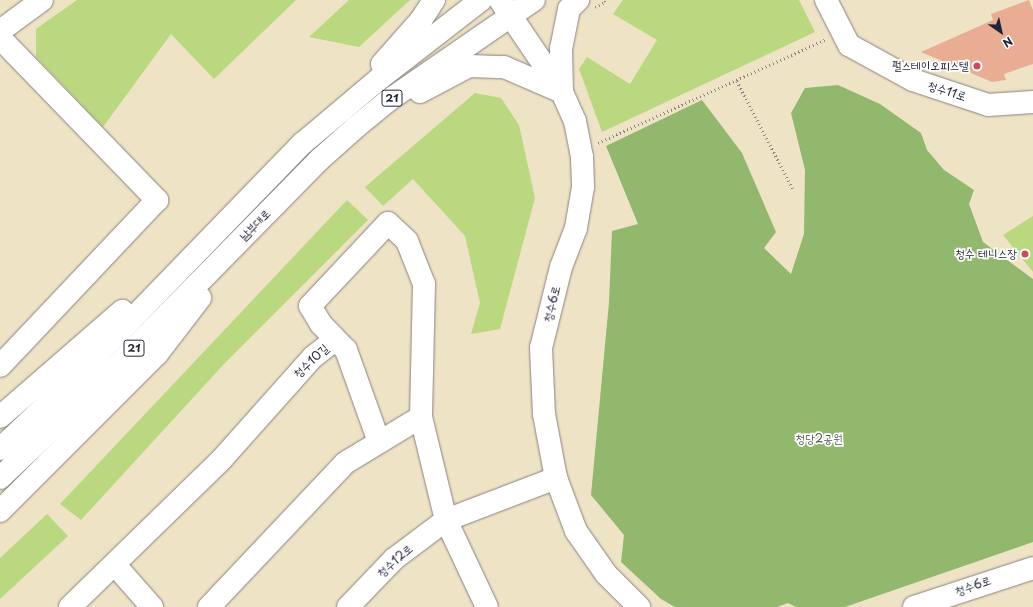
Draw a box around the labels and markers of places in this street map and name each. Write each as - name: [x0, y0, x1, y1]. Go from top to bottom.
- place label: 펄스테이오피스텔: [892, 59, 969, 73]
- marker: 펄스테이오피스텔: [972, 61, 982, 71]
- place label: 청수 테니스장: [955, 247, 1017, 261]
- marker: 청수 테니스장: [1020, 249, 1030, 259]

